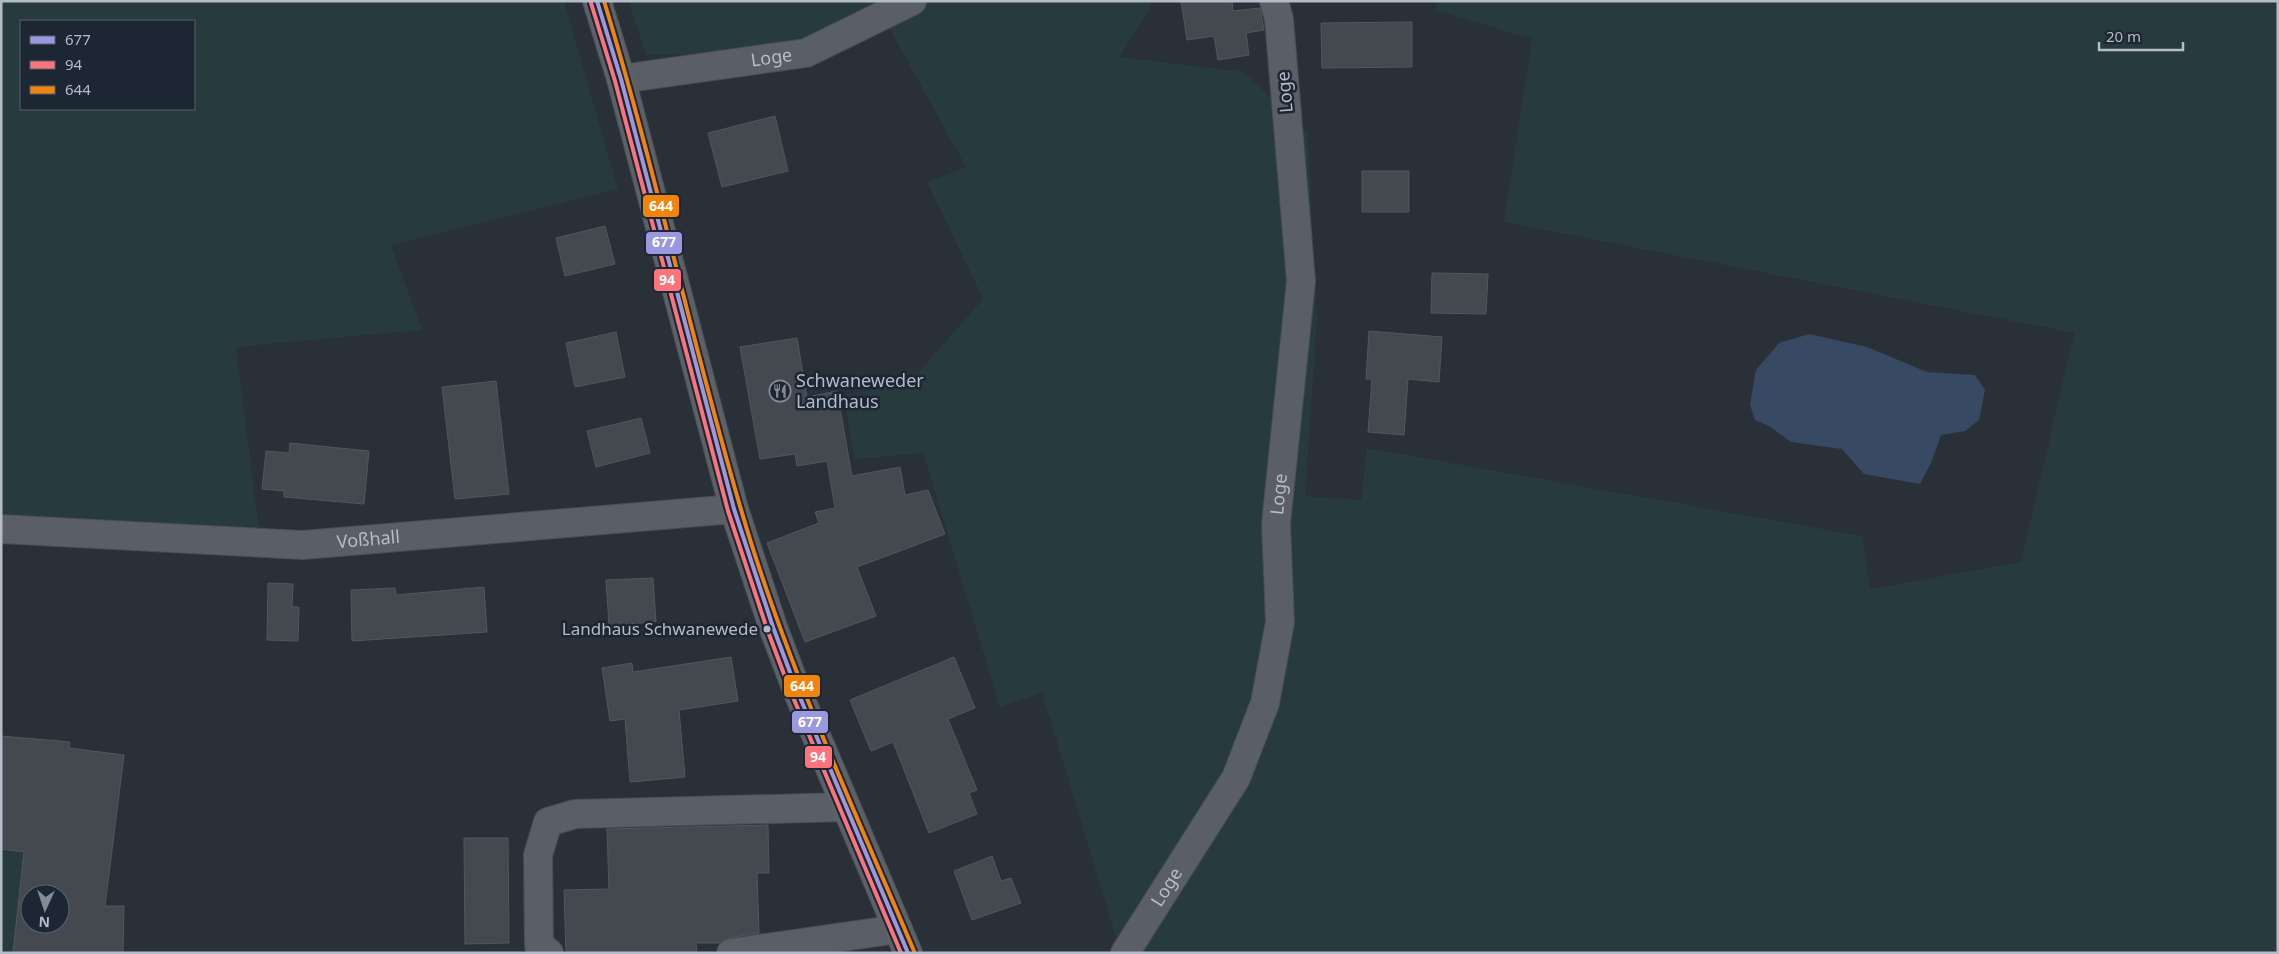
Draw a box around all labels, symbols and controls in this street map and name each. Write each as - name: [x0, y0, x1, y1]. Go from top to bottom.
- legend: [20, 20, 195, 110]
- scale bar: [2099, 20, 2183, 52]
- text: 20 m: [2106, 26, 2141, 46]
- text: 677: [65, 29, 91, 49]
- street label: Loge: [749, 42, 794, 72]
- text: 94: [65, 54, 83, 74]
- street label: Loge: [1270, 70, 1298, 114]
- text: 644: [65, 79, 91, 99]
- line badge: 644: [642, 194, 680, 218]
- text: 644: [649, 196, 673, 215]
- line badge: 677: [645, 231, 683, 255]
- text: 677: [652, 232, 676, 251]
- line badge: 94: [653, 268, 682, 292]
- text: 94: [659, 270, 675, 289]
- place label: Schwaneweder Landhaus: [796, 368, 924, 413]
- restaurant icon: Schwaneweder Landhaus: [768, 379, 792, 403]
- street label: Loge: [1264, 472, 1292, 516]
- street label: Voßhall: [336, 524, 401, 553]
- place label: Landhaus Schwanewede: [562, 617, 758, 640]
- marker: Landhaus Schwanewede: [762, 624, 772, 634]
- line badge: 644: [783, 674, 821, 698]
- text: 644: [790, 676, 814, 695]
- line badge: 677: [791, 710, 829, 734]
- text: 677: [798, 712, 822, 731]
- line badge: 94: [804, 745, 833, 769]
- text: 94: [810, 747, 826, 766]
- street label: Loge: [1145, 863, 1187, 911]
- north arrow: [20, 884, 70, 934]
- text: N: [38, 913, 50, 932]

